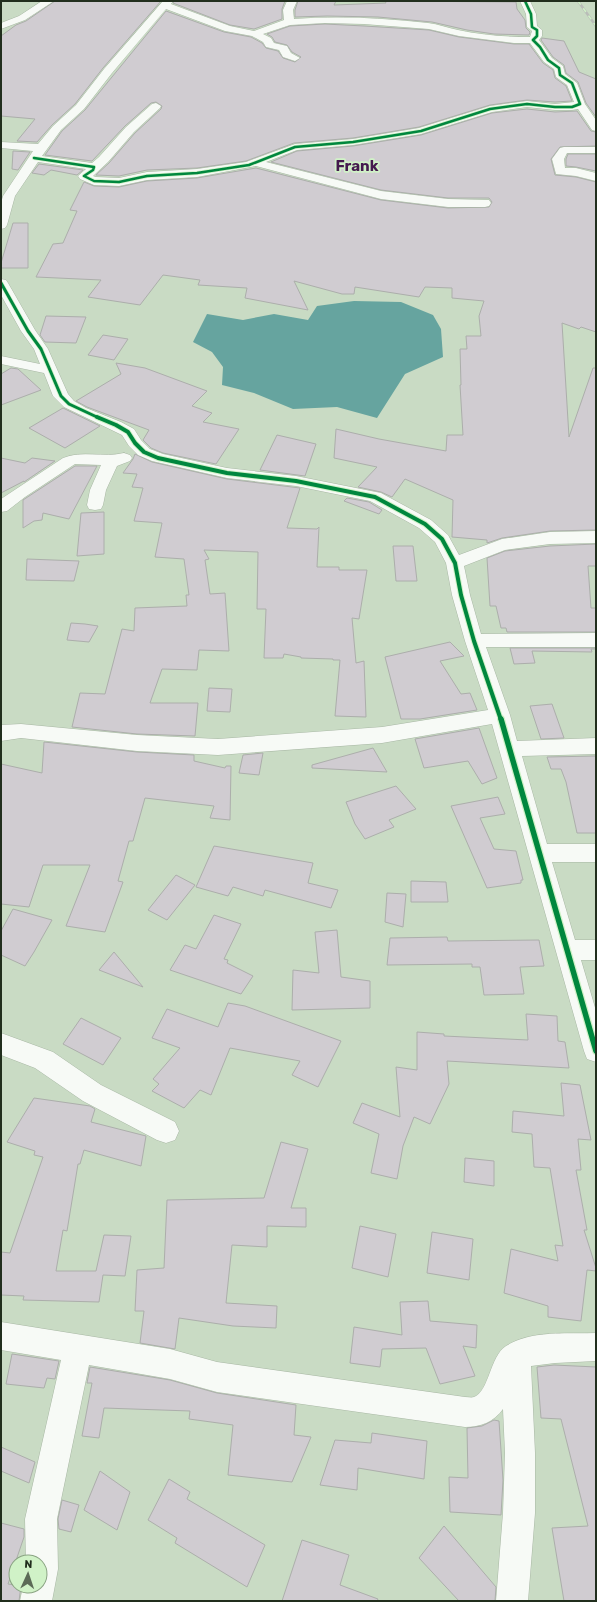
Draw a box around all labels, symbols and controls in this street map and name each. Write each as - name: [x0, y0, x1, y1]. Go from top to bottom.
- district label: Frank: [335, 157, 379, 175]
- north arrow: [8, 1554, 48, 1594]
- text: N: [24, 1558, 33, 1571]

